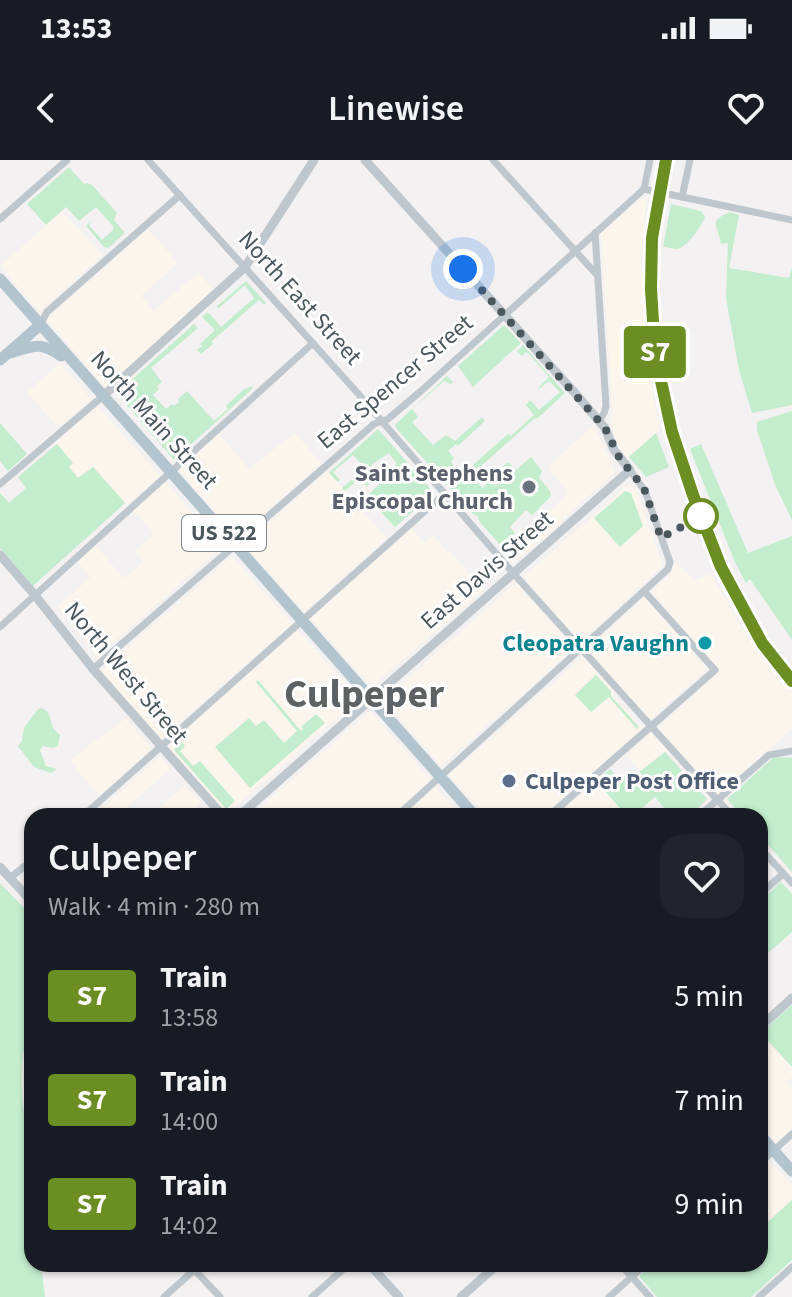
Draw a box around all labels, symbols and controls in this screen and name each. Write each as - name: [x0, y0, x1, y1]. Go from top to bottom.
- text: 13:53: [40, 7, 112, 50]
- text: Linewise: [328, 83, 464, 134]
- icon: back: [24, 86, 68, 130]
- icon: heart: [724, 86, 768, 130]
- street label: North East Street: [230, 223, 370, 373]
- your location: [443, 249, 483, 289]
- street label: East Spencer Street: [309, 306, 481, 458]
- line badge: S7: [619, 326, 691, 378]
- text: S7: [640, 332, 670, 372]
- street label: North Main Street: [82, 343, 226, 497]
- place label: Saint Stephens Episcopal Church: [332, 456, 513, 519]
- marker: Saint Stephens Episcopal Church: [520, 478, 538, 496]
- unlabelled marker: [684, 499, 718, 533]
- street label: East Davis Street: [413, 502, 561, 638]
- road number: US 522: [182, 515, 266, 551]
- street label: North West Street: [56, 594, 196, 752]
- place label: Cleopatra Vaughn: [502, 626, 689, 661]
- marker: Cleopatra Vaughn: [696, 634, 714, 652]
- district label: Culpeper: [284, 666, 444, 723]
- place label: Culpeper Post Office: [525, 764, 739, 799]
- marker: Culpeper Post Office: [500, 772, 518, 790]
- text: Culpeper: [48, 831, 197, 885]
- button: heart: [660, 834, 744, 918]
- text: Walk · 4 min · 280 m: [48, 888, 260, 925]
- text: Train: [160, 956, 228, 999]
- text: 5 min: [674, 975, 744, 1018]
- text: S7: [77, 976, 107, 1016]
- text: 13:58: [160, 999, 218, 1036]
- text: Train: [160, 1060, 228, 1103]
- text: 7 min: [674, 1079, 744, 1122]
- text: S7: [77, 1080, 107, 1120]
- text: 14:00: [160, 1103, 218, 1140]
- text: Train: [160, 1164, 228, 1207]
- text: 9 min: [674, 1183, 744, 1226]
- text: S7: [77, 1184, 107, 1224]
- text: 14:02: [160, 1207, 218, 1244]

